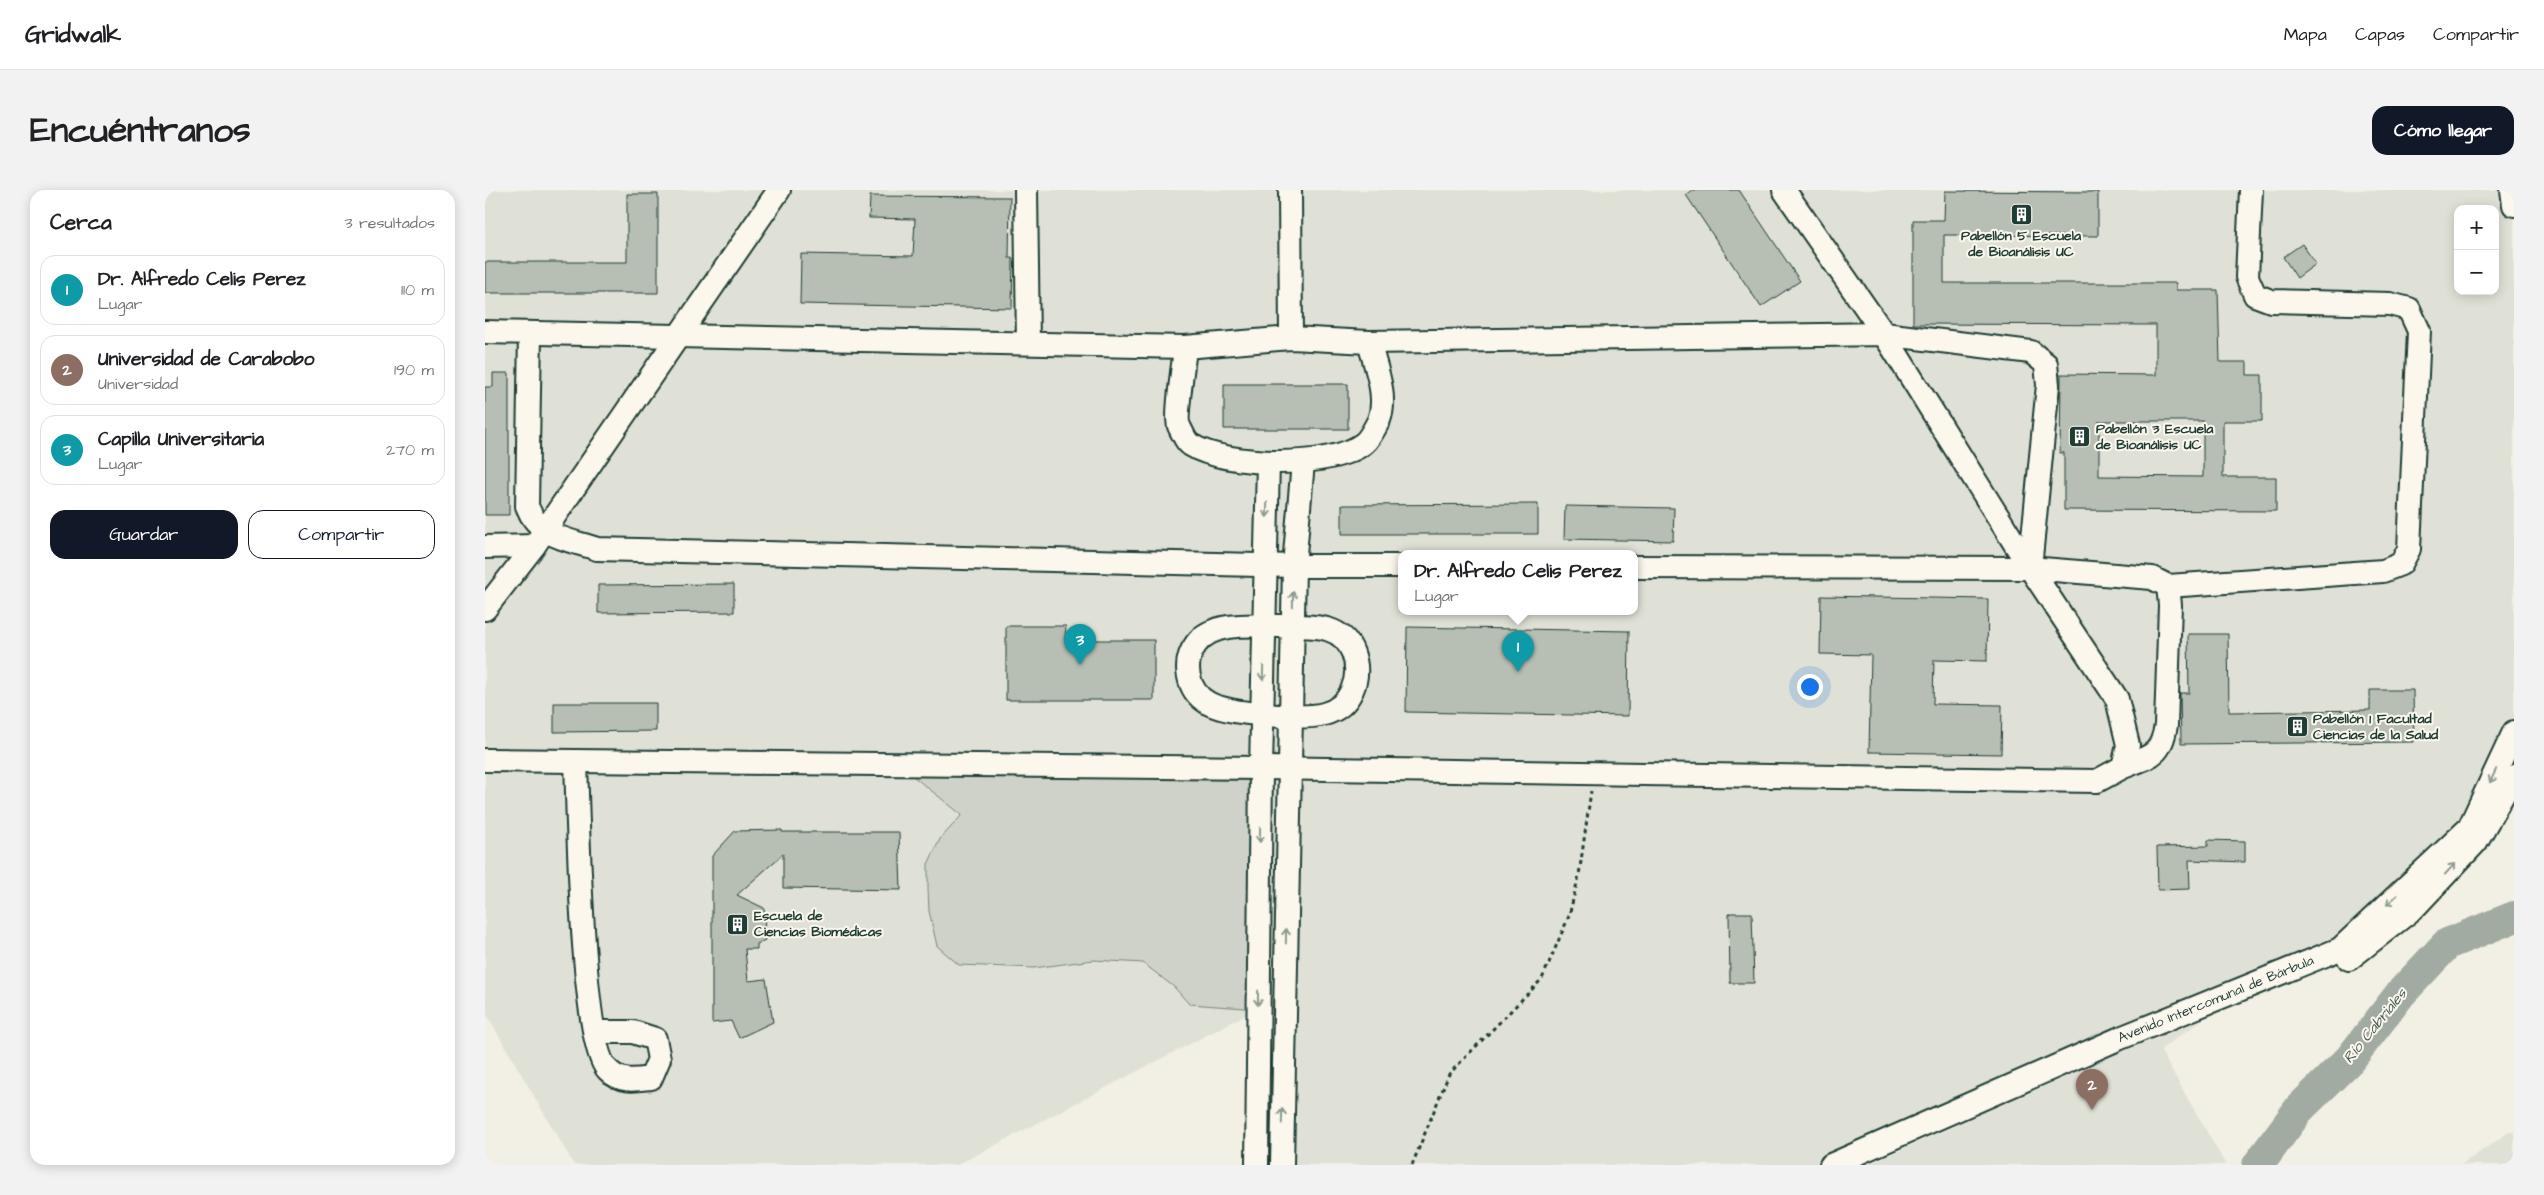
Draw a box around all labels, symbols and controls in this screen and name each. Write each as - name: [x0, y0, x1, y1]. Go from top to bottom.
- text: Gridwalk: [25, 18, 121, 52]
- text: Mapa: [2284, 22, 2327, 47]
- text: Capas: [2355, 22, 2405, 47]
- text: Compartir: [2433, 22, 2519, 47]
- text: Encuéntranos: [30, 106, 251, 155]
- button: Cómo llegar: [2372, 106, 2514, 155]
- building icon: Pabellón 5 Escuela de Bioanálisis UC: [2009, 202, 2033, 226]
- map controls: [2454, 205, 2499, 295]
- button: +: [2454, 205, 2499, 250]
- text: Cerca: [50, 208, 112, 237]
- text: 3 resultados: [344, 212, 435, 234]
- place label: Pabellón 5 Escuela de Bioanálisis UC: [1961, 226, 2082, 262]
- button: −: [2454, 250, 2499, 295]
- text: Dr. Alfredo Celis Perez: [98, 266, 306, 293]
- text: 1: [66, 279, 68, 301]
- text: 110 m: [401, 279, 434, 301]
- text: Lugar: [98, 293, 142, 315]
- text: Universidad de Carabobo: [98, 346, 314, 373]
- text: 2: [62, 359, 72, 381]
- text: 190 m: [394, 359, 434, 381]
- text: Universidad: [98, 373, 178, 395]
- place label: Pabellón 3 Escuela de Bioanálisis UC: [2095, 419, 2214, 455]
- building icon: Pabellón 3 Escuela de Bioanálisis UC: [2068, 425, 2092, 449]
- text: Capilla Universitaria: [98, 426, 264, 453]
- text: 3: [63, 439, 71, 461]
- text: 270 m: [386, 439, 434, 461]
- text: Lugar: [98, 453, 142, 475]
- one-way arrow: [1262, 502, 1272, 518]
- button: Guardar: [50, 510, 238, 559]
- button: Compartir: [248, 510, 435, 559]
- popup: [1398, 550, 1638, 615]
- text: Dr. Alfredo Celis Perez: [1414, 558, 1622, 585]
- text: Lugar: [1414, 585, 1459, 607]
- one-way arrow: [1288, 591, 1298, 608]
- pin: 3: [1064, 624, 1096, 665]
- pin: 1: [1502, 631, 1534, 672]
- one-way arrow: [1258, 664, 1268, 681]
- your location: [1797, 674, 1823, 700]
- place label: Pabellón 1 Facultad Ciencias de la Salud: [2313, 709, 2439, 745]
- building icon: Pabellón 1 Facultad Ciencias de la Salud: [2285, 715, 2309, 739]
- one-way arrow: [2488, 768, 2497, 783]
- one-way arrow: [1255, 826, 1265, 843]
- one-way arrow: [2444, 863, 2456, 876]
- one-way arrow: [2386, 894, 2399, 906]
- place label: Escuela de Ciencias Biomédicas: [754, 906, 882, 942]
- building icon: Escuela de Ciencias Biomédicas: [726, 912, 750, 936]
- one-way arrow: [1281, 929, 1291, 945]
- street label: Avenido Intercomunal de Bárbula: [2115, 951, 2317, 1048]
- water label: Río Cabriales: [2338, 983, 2412, 1068]
- one-way arrow: [1253, 989, 1263, 1005]
- pin: 2: [2076, 1069, 2108, 1110]
- one-way arrow: [1278, 1109, 1287, 1125]

